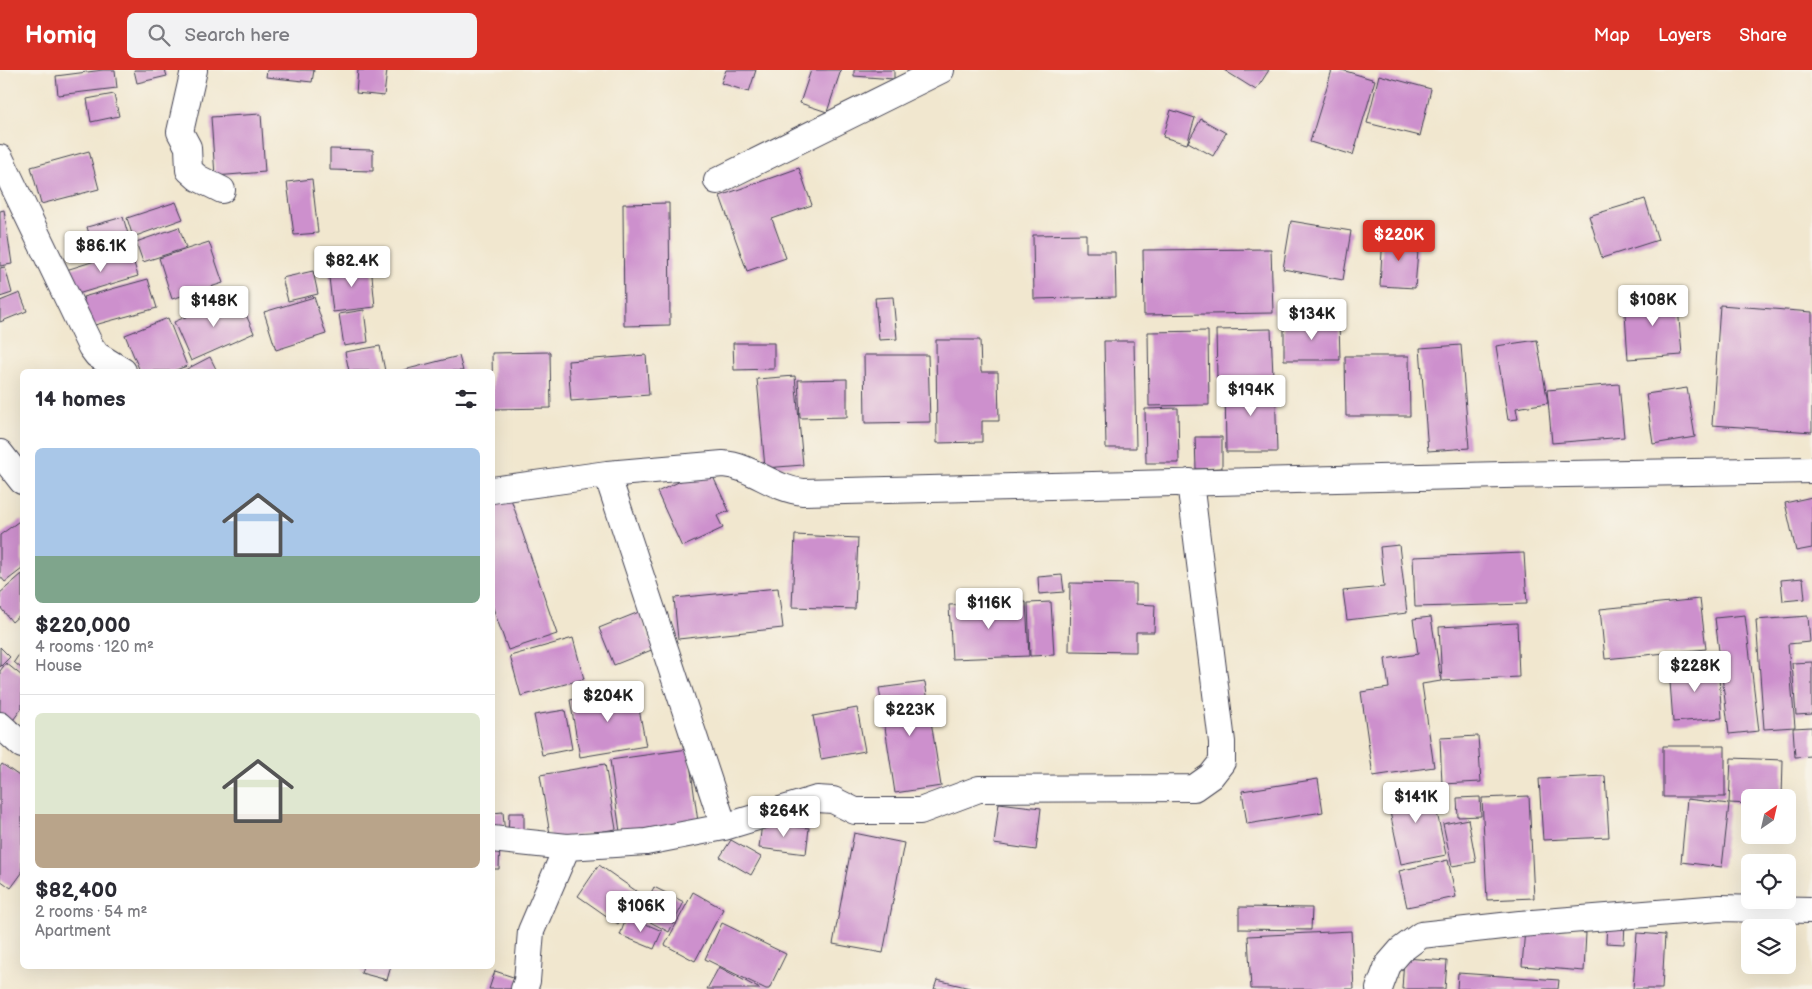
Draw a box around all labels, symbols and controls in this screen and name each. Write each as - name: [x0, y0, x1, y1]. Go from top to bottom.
- search box: [127, 13, 477, 58]
- text: Homiq: [25, 21, 97, 50]
- icon: search: [145, 21, 173, 49]
- text: Search here: [185, 24, 290, 47]
- text: Map: [1594, 25, 1630, 46]
- text: Layers: [1658, 25, 1711, 46]
- text: Share: [1739, 25, 1787, 46]
- pin: $220K: [1364, 220, 1434, 262]
- text: $220K: [1374, 226, 1424, 245]
- pin: $86.1K: [60, 230, 142, 273]
- text: $86.1K: [76, 237, 127, 256]
- pin: $82.4K: [311, 246, 393, 288]
- text: $82.4K: [325, 252, 379, 271]
- pin: $108K: [1618, 284, 1688, 327]
- pin: $148K: [179, 286, 249, 328]
- text: $108K: [1629, 291, 1677, 310]
- text: $148K: [190, 292, 238, 311]
- pin: $134K: [1277, 298, 1347, 341]
- text: $134K: [1289, 305, 1335, 324]
- pin: $194K: [1216, 374, 1286, 417]
- text: $194K: [1228, 381, 1274, 400]
- icon: filters: [452, 385, 480, 413]
- text: 14 homes: [35, 387, 126, 412]
- icon: home: [213, 480, 303, 570]
- pin: $116K: [954, 588, 1024, 630]
- text: $116K: [967, 594, 1011, 613]
- text: $220,000: [35, 613, 131, 638]
- text: 4 rooms · 120 m²: [35, 638, 154, 657]
- pin: $228K: [1660, 650, 1730, 693]
- text: House: [35, 657, 82, 676]
- text: $228K: [1670, 657, 1720, 676]
- pin: $204K: [573, 680, 643, 723]
- text: $204K: [583, 687, 633, 706]
- pin: $223K: [875, 694, 945, 737]
- text: $223K: [885, 701, 935, 720]
- icon: home: [213, 746, 303, 836]
- pin: $141K: [1381, 782, 1451, 824]
- text: $141K: [1394, 788, 1438, 807]
- north arrow: [1741, 789, 1796, 844]
- map controls: [1741, 789, 1796, 974]
- pin: $264K: [749, 796, 819, 838]
- text: $264K: [759, 802, 809, 821]
- button: locate: [1741, 854, 1796, 909]
- text: $82,400: [35, 878, 117, 903]
- pin: $106K: [606, 890, 676, 933]
- text: $106K: [617, 897, 665, 916]
- text: 2 rooms · 54 m²: [35, 903, 147, 922]
- button: layers: [1741, 919, 1796, 974]
- text: Apartment: [35, 922, 111, 941]

